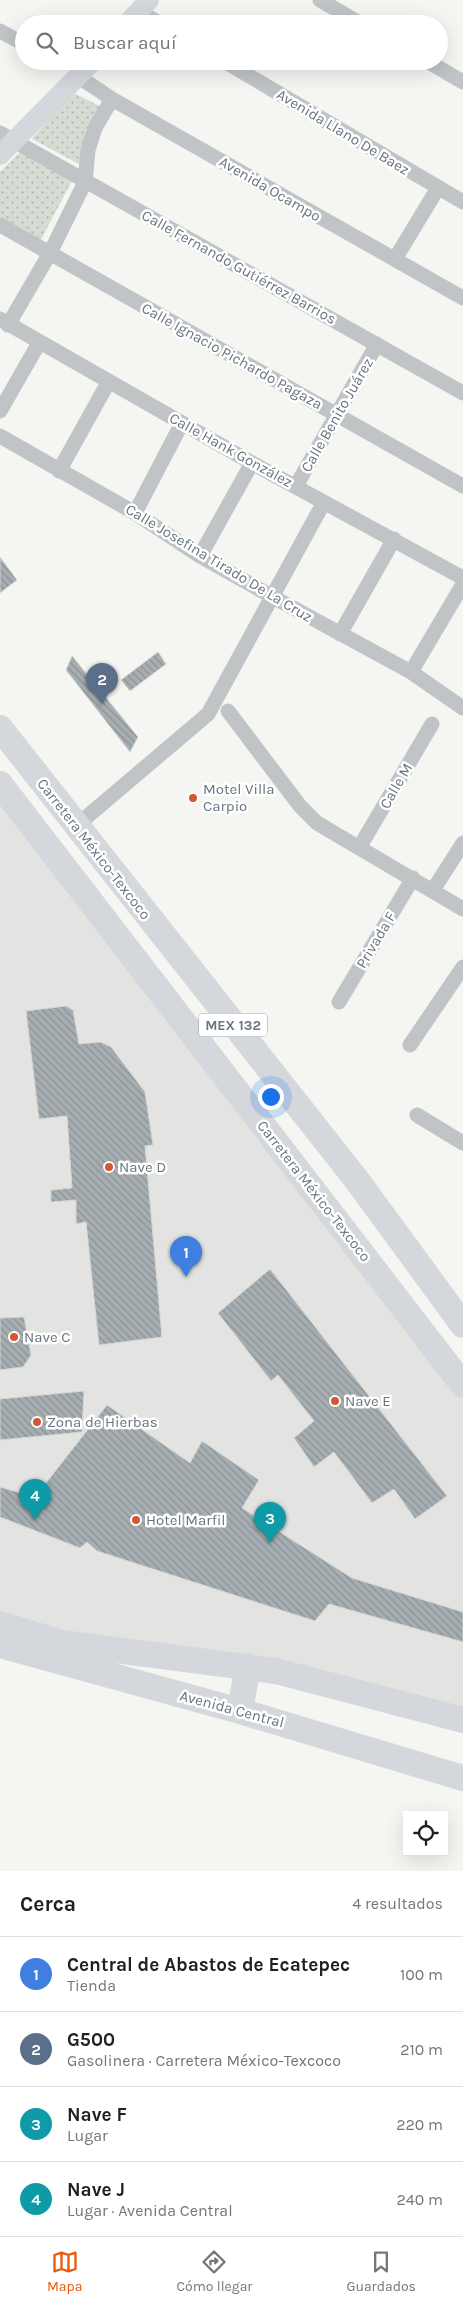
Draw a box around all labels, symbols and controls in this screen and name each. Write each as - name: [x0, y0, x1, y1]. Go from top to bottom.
- search box: [15, 15, 448, 70]
- icon: search: [33, 29, 61, 57]
- text: Buscar aquí: [73, 32, 177, 54]
- street label: Avenida Llano De Baez: [273, 85, 413, 179]
- street label: Avenida Ocampo: [216, 153, 324, 225]
- street label: Calle Fernando Gutiérrez Barrios: [139, 206, 339, 328]
- street label: Calle Ignacio Pichardo Pagaza: [139, 299, 325, 413]
- street label: Calle Benito Juárez: [297, 355, 377, 475]
- street label: Calle Hank González: [166, 409, 296, 491]
- street label: Calle Josefina Tirado De La Cruz: [122, 500, 316, 626]
- pin: 2: [86, 663, 118, 704]
- street label: Calle M: [376, 760, 416, 812]
- street label: Carretera México-Texcoco: [33, 775, 155, 923]
- place label: Motel Villa Carpio: [203, 780, 275, 815]
- marker: Motel Villa Carpio: [187, 792, 199, 804]
- street label: Privada F: [352, 908, 400, 971]
- road number: MEX 132: [199, 1014, 267, 1036]
- your location: [258, 1084, 284, 1110]
- street label: Carretera México-Texcoco: [253, 1117, 375, 1265]
- place label: Nave D: [119, 1158, 166, 1176]
- marker: Nave D: [103, 1161, 115, 1173]
- pin: 1: [170, 1236, 202, 1277]
- place label: Nave C: [24, 1328, 71, 1346]
- marker: Nave C: [8, 1331, 20, 1343]
- place label: Nave E: [345, 1392, 391, 1410]
- marker: Nave E: [329, 1395, 341, 1407]
- place label: Zona de Hierbas: [47, 1413, 158, 1431]
- marker: Zona de Hierbas: [31, 1416, 43, 1428]
- pin: 4: [19, 1479, 51, 1520]
- pin: 3: [254, 1502, 286, 1543]
- place label: Hotel Marfil: [146, 1511, 226, 1529]
- marker: Hotel Marfil: [130, 1514, 142, 1526]
- street label: Avenida Central: [178, 1686, 286, 1732]
- map controls: [403, 1811, 448, 1856]
- button: locate: [403, 1811, 448, 1856]
- text: Cerca: [20, 1892, 76, 1916]
- text: 4 resultados: [352, 1894, 443, 1913]
- text: Central de Abastos de Ecatepec: [67, 1954, 350, 1976]
- text: 1: [33, 1965, 39, 1984]
- text: 100 m: [400, 1965, 443, 1984]
- text: Tienda: [67, 1976, 116, 1995]
- text: G500: [67, 2029, 115, 2051]
- text: 2: [31, 2040, 41, 2059]
- text: 210 m: [400, 2040, 443, 2059]
- text: Gasolinera · Carretera México-Texcoco: [67, 2051, 341, 2070]
- text: Nave F: [67, 2104, 127, 2126]
- text: 3: [31, 2115, 41, 2134]
- text: 220 m: [396, 2115, 443, 2134]
- text: Lugar: [67, 2126, 108, 2145]
- text: Nave J: [67, 2179, 125, 2201]
- text: 4: [31, 2190, 41, 2209]
- text: 240 m: [397, 2190, 443, 2209]
- text: Lugar · Avenida Central: [67, 2201, 233, 2220]
- tab: Mapa: [47, 2248, 82, 2295]
- tab: Cómo llegar: [176, 2248, 252, 2295]
- tab: Guardados: [346, 2248, 416, 2295]

